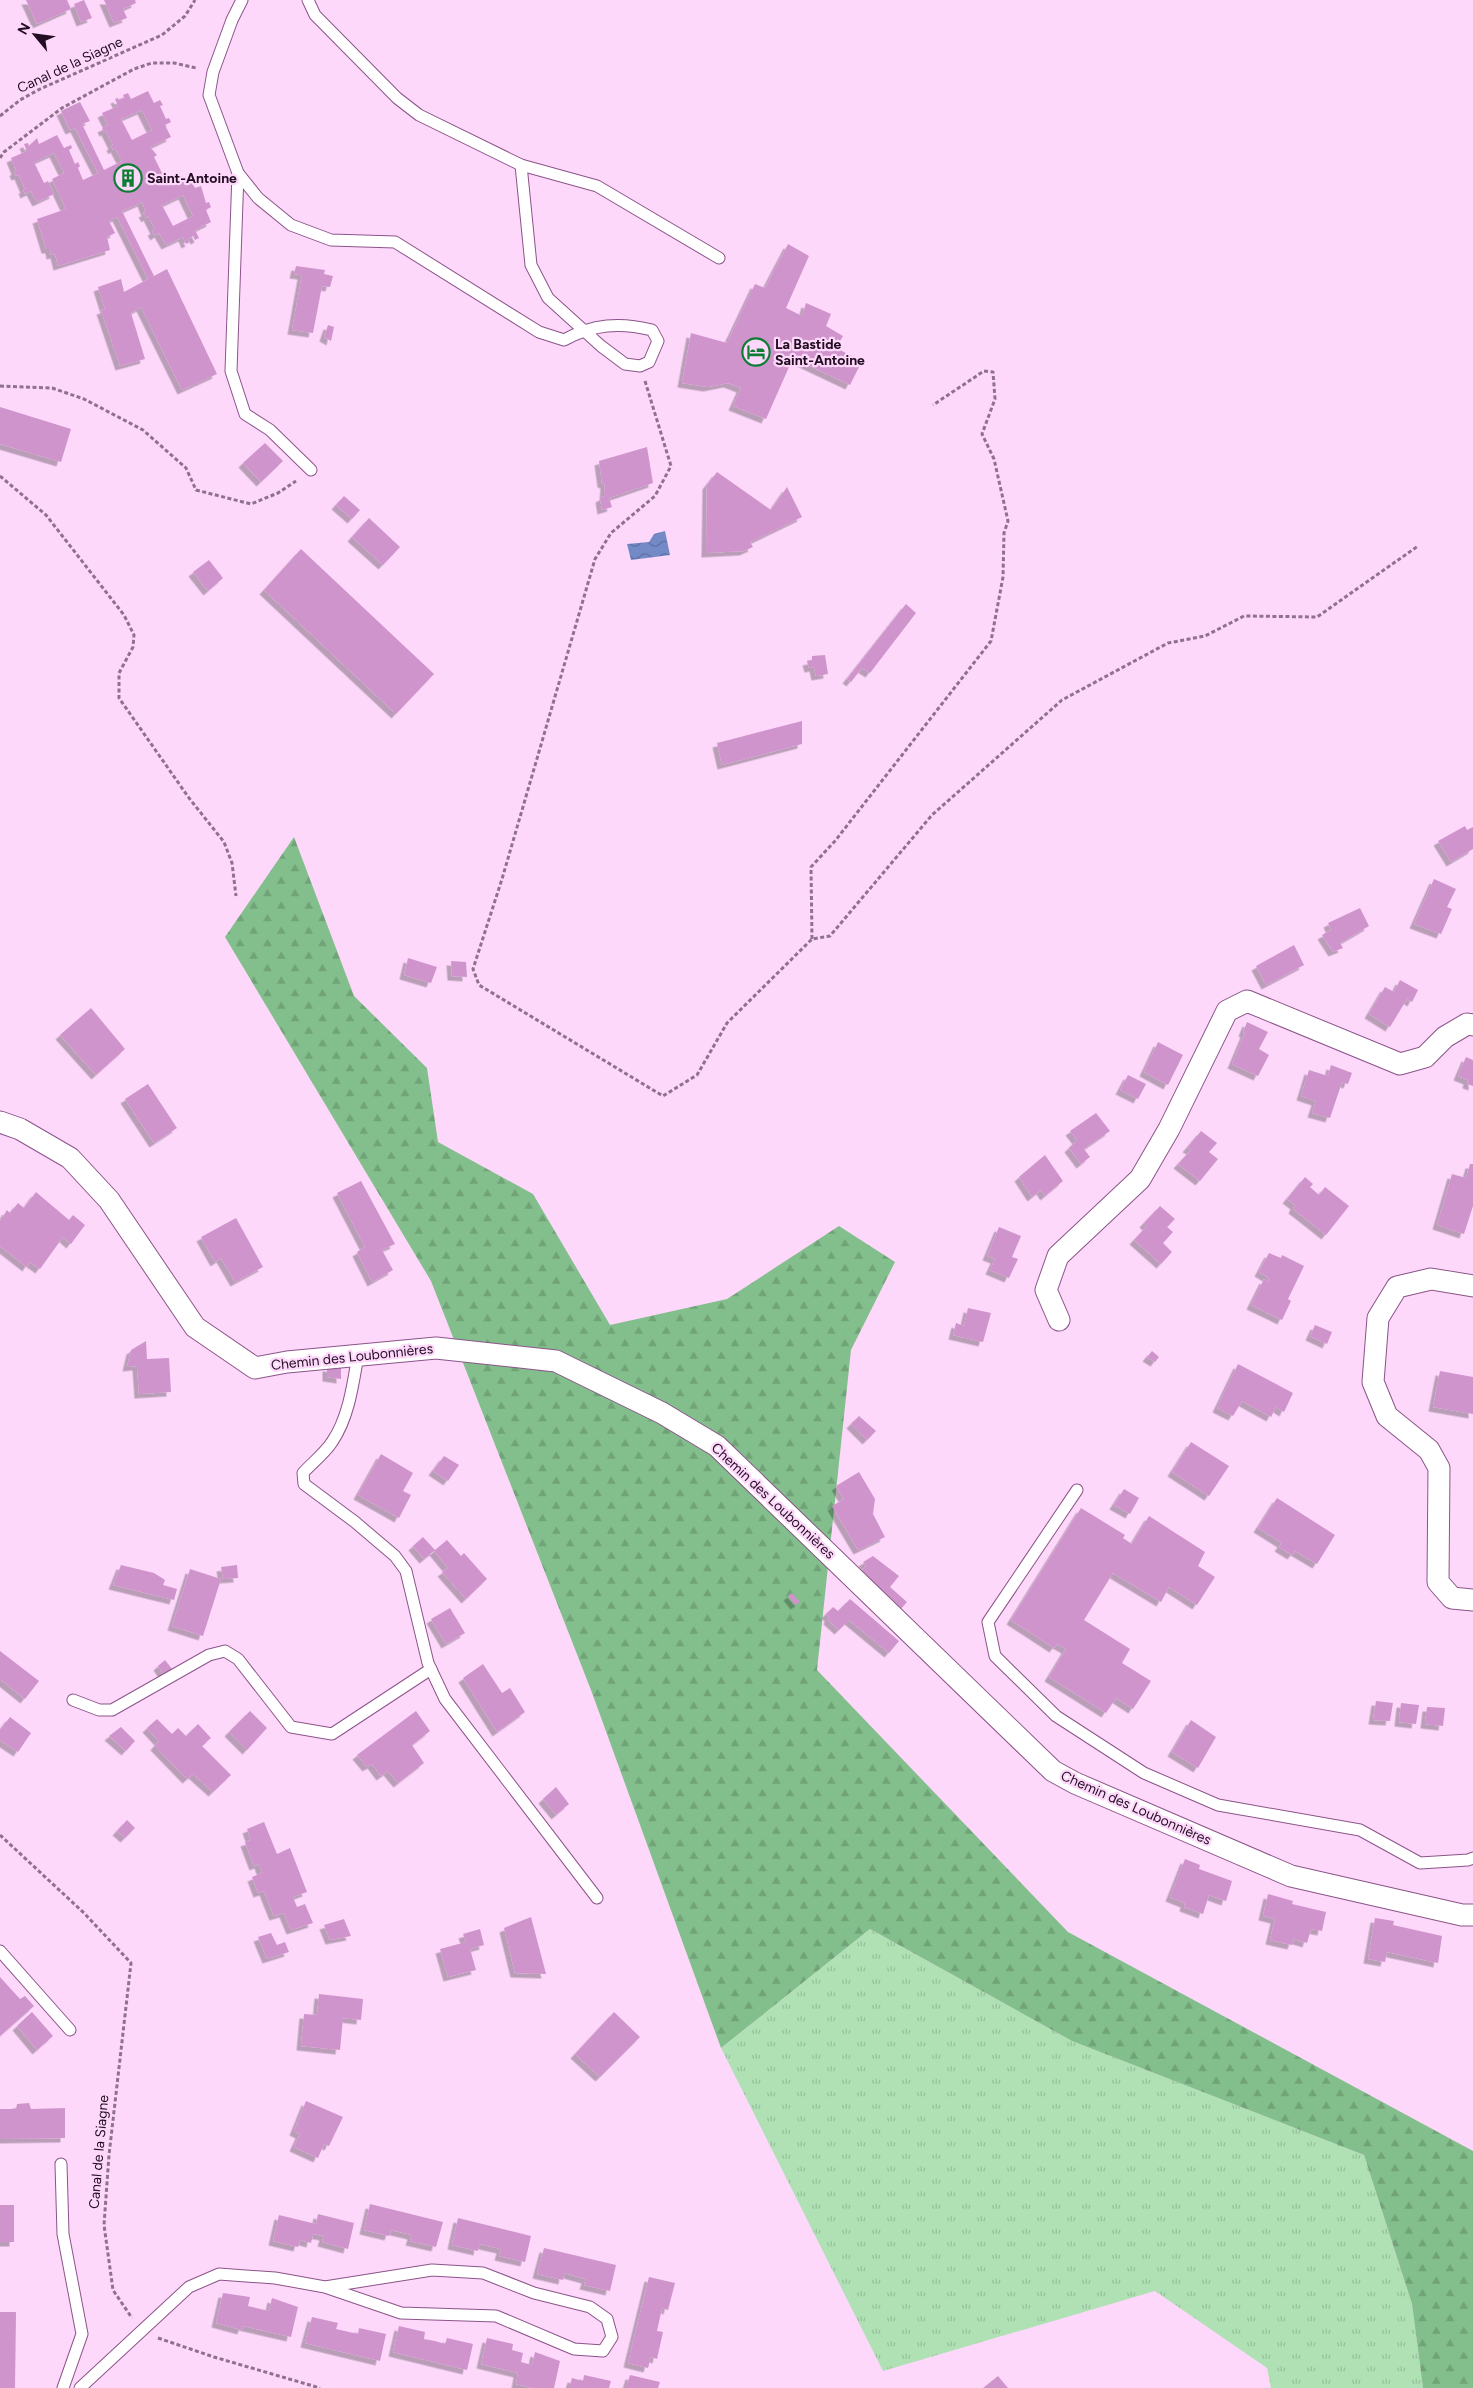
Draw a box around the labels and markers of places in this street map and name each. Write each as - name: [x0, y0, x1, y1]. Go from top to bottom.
- building icon: Saint-Antoine: [113, 163, 143, 193]
- place label: Saint-Antoine: [147, 170, 237, 187]
- place label: La Bastide Saint-Antoine: [775, 336, 865, 369]
- hotel icon: La Bastide Saint-Antoine: [741, 337, 771, 367]

